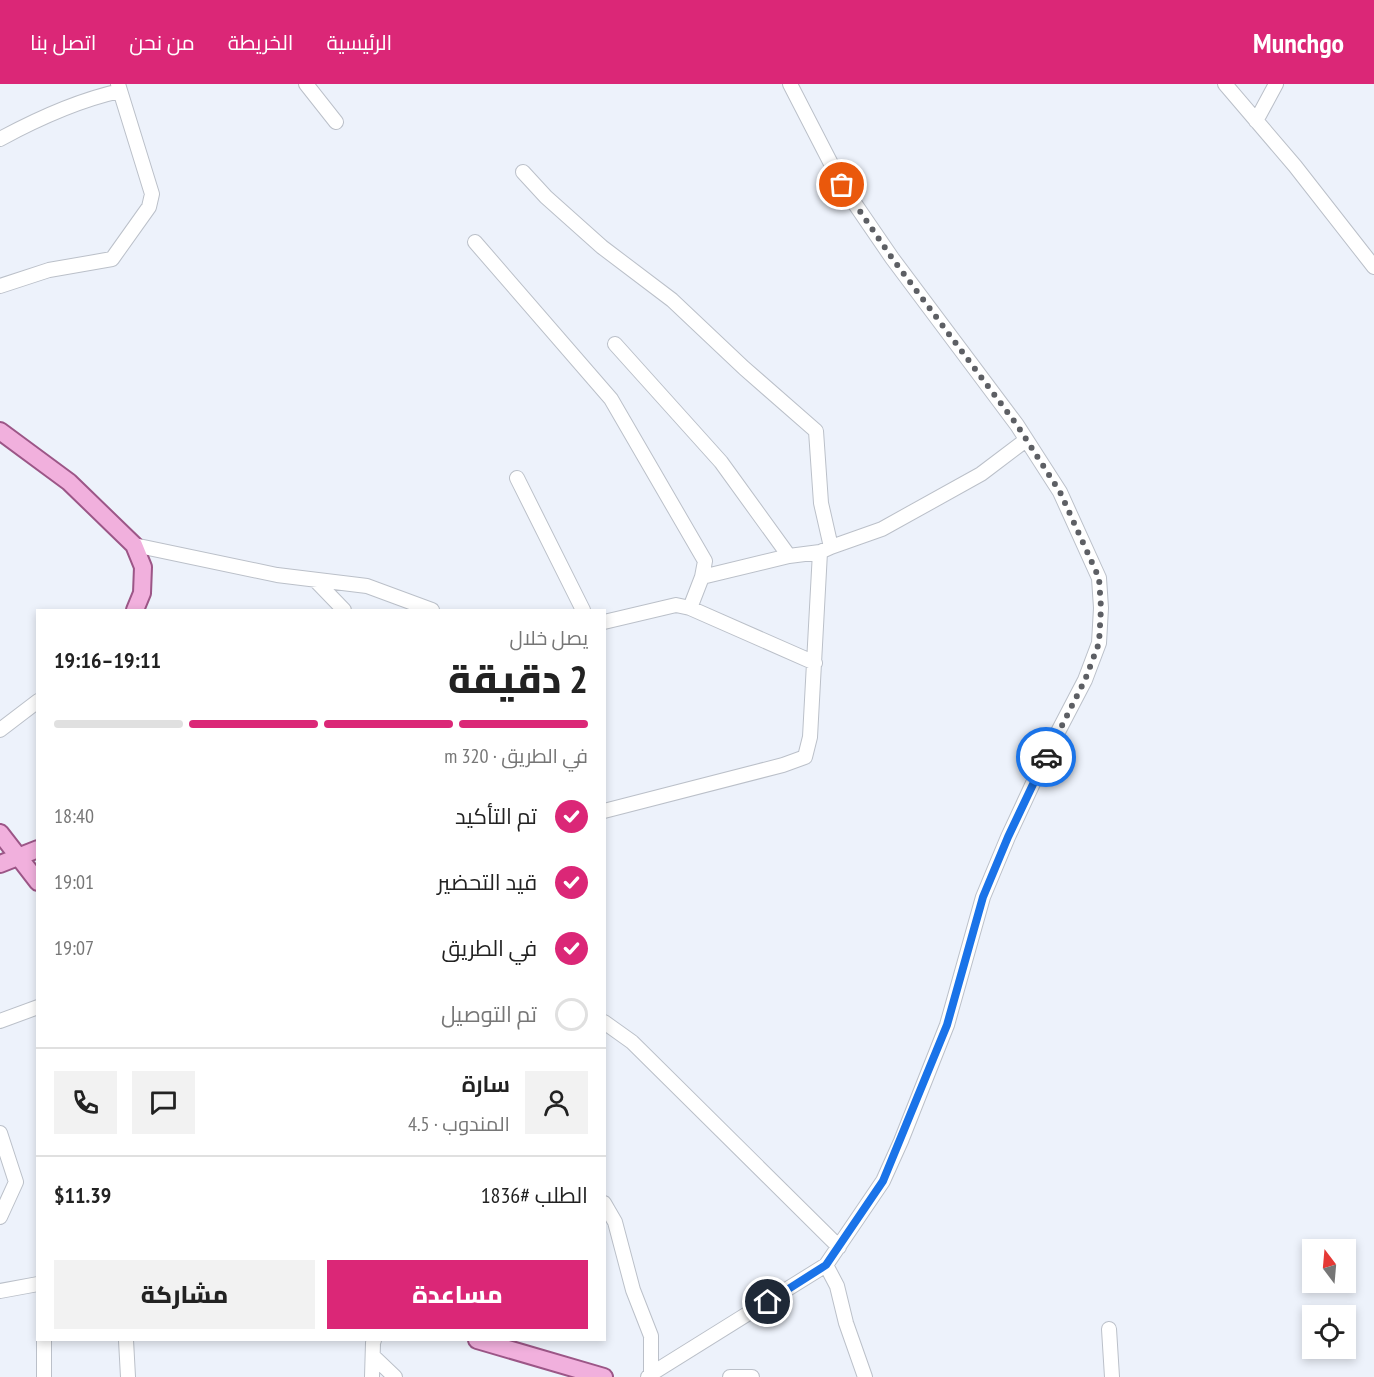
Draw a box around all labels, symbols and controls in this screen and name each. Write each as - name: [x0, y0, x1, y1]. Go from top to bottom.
- text: Munchgo: [1253, 24, 1344, 61]
- text: اتصل بنا: [30, 29, 96, 56]
- text: من نحن: [129, 29, 195, 56]
- text: الخريطة: [228, 29, 293, 56]
- text: الرئيسية: [326, 29, 392, 56]
- pin: [816, 159, 867, 210]
- icon: bag: [825, 168, 858, 201]
- text: يصل خلال: [510, 625, 588, 651]
- text: 19:11–19:16: [54, 646, 161, 674]
- text: 2 دقيقة: [448, 653, 588, 704]
- courier: [1016, 727, 1076, 787]
- icon: car: [1030, 741, 1063, 774]
- text: في الطريق · 320 m: [444, 743, 588, 769]
- icon: check: [555, 800, 588, 833]
- text: تم التأكيد: [455, 802, 537, 830]
- text: 18:40: [54, 803, 94, 829]
- icon: check: [555, 866, 588, 899]
- text: قيد التحضير: [437, 868, 537, 896]
- text: 19:01: [54, 869, 94, 895]
- icon: check: [555, 932, 588, 965]
- text: في الطريق: [442, 934, 537, 962]
- text: 19:07: [54, 935, 94, 961]
- text: تم التوصيل: [441, 1000, 537, 1028]
- text: سارة: [462, 1070, 510, 1098]
- button: phone: [54, 1071, 117, 1134]
- button: chat: [132, 1071, 195, 1134]
- button: person: [525, 1071, 588, 1134]
- text: المندوب · 4.5: [408, 1111, 510, 1137]
- text: $11.39: [54, 1181, 111, 1209]
- text: الطلب #1836: [481, 1181, 588, 1209]
- north arrow: [1302, 1239, 1356, 1293]
- map controls: [1302, 1239, 1356, 1359]
- button: مشاركة: [54, 1260, 315, 1329]
- button: مساعدة: [327, 1260, 588, 1329]
- pin: [742, 1276, 793, 1327]
- icon: home: [751, 1285, 784, 1318]
- button: locate: [1302, 1305, 1356, 1359]

